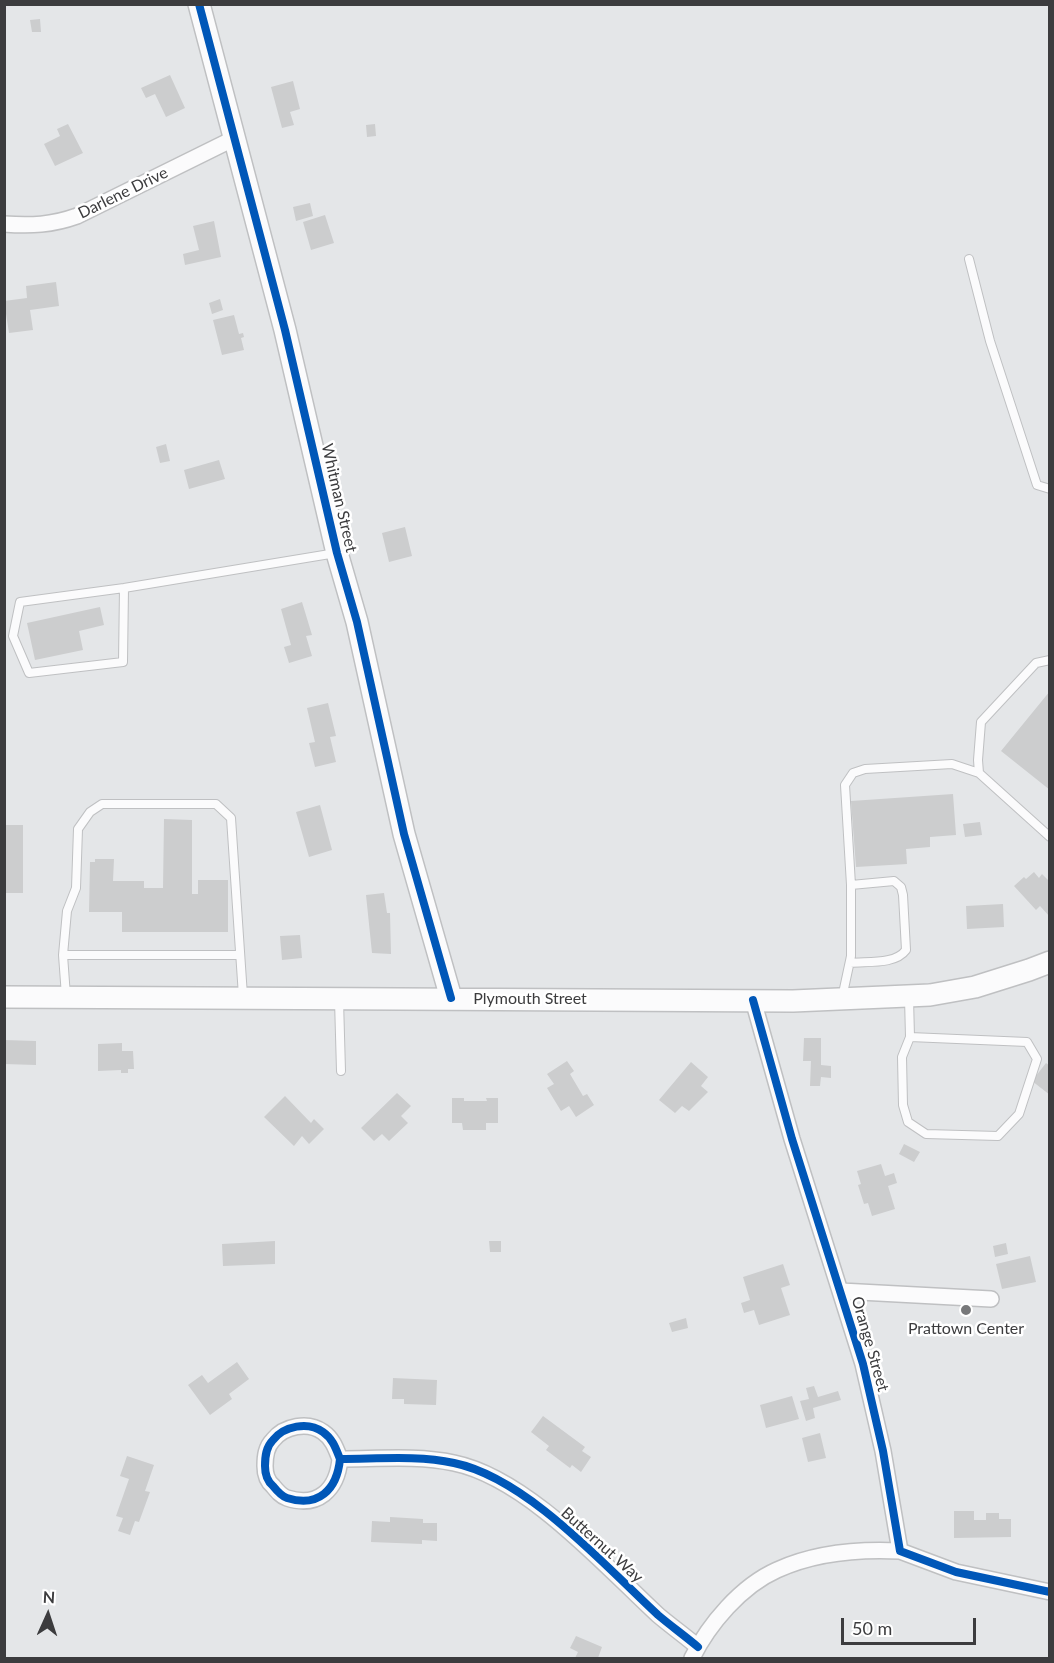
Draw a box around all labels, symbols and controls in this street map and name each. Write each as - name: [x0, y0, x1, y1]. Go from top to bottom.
- street label: Darlene Drive: [75, 163, 171, 223]
- street label: Whitman Street: [317, 442, 361, 554]
- street label: Plymouth Street: [473, 989, 587, 1009]
- street label: Orange Street: [847, 1294, 893, 1394]
- marker: Prattown Center: [959, 1303, 973, 1317]
- place label: Prattown Center: [908, 1319, 1024, 1339]
- street label: Butternut Way: [557, 1503, 647, 1587]
- north arrow: [18, 1585, 78, 1645]
- text: N: [42, 1587, 56, 1606]
- scale bar: [844, 1606, 979, 1644]
- text: 50 m: [852, 1617, 892, 1639]

